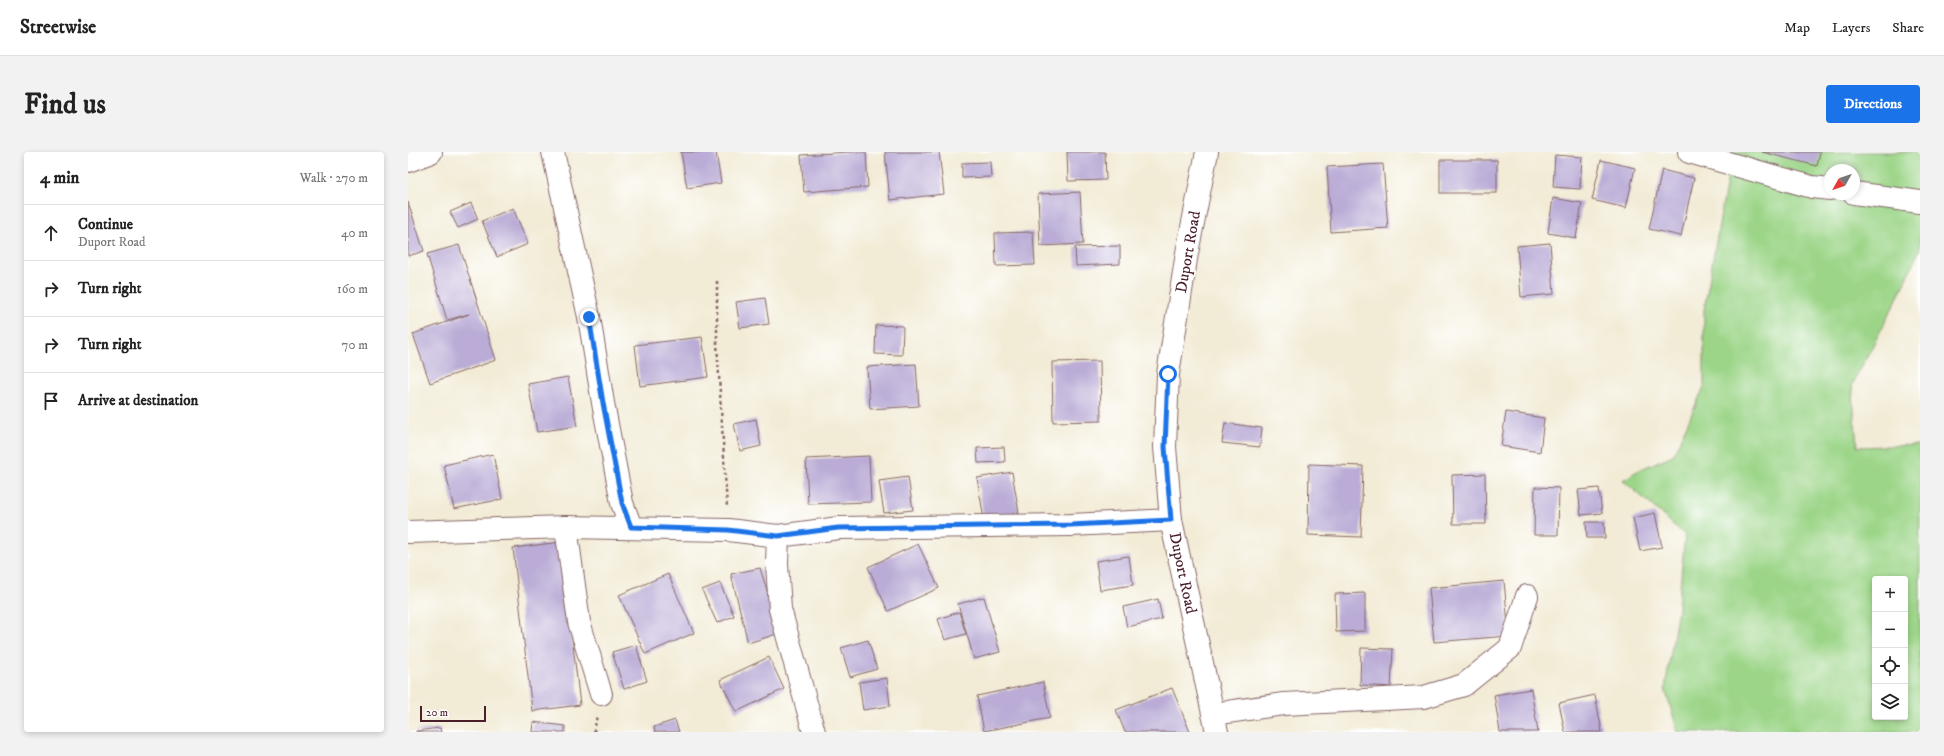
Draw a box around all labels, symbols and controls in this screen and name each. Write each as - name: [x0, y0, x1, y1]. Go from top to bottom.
- text: Streetwise: [20, 16, 96, 39]
- text: Map: [1784, 19, 1810, 37]
- text: Layers: [1832, 19, 1870, 37]
- text: Share: [1892, 19, 1924, 37]
- button: Directions: [1826, 85, 1920, 123]
- text: Find us: [24, 87, 106, 122]
- north arrow: [1824, 164, 1860, 200]
- text: 4 min: [40, 167, 79, 189]
- text: Walk · 270 m: [300, 170, 368, 186]
- street label: Duport Road: [1171, 209, 1205, 295]
- text: Continue: [78, 215, 133, 234]
- icon: ahead: [40, 222, 62, 244]
- text: 40 m: [341, 225, 368, 241]
- text: Duport Road: [78, 234, 145, 250]
- icon: right: [40, 278, 62, 300]
- text: Turn right: [78, 279, 141, 298]
- text: 160 m: [337, 281, 368, 297]
- route end: [580, 308, 598, 326]
- icon: right: [40, 334, 62, 356]
- text: Turn right: [78, 335, 141, 354]
- text: 70 m: [342, 337, 368, 353]
- route start: [1159, 365, 1177, 383]
- icon: arrive: [40, 390, 62, 412]
- text: Arrive at destination: [78, 391, 198, 410]
- street label: Duport Road: [1165, 530, 1201, 616]
- map controls: [1872, 576, 1908, 720]
- button: +: [1872, 576, 1908, 612]
- button: −: [1872, 612, 1908, 648]
- button: locate: [1872, 648, 1908, 684]
- button: layers: [1872, 684, 1908, 720]
- scale bar: [420, 704, 486, 723]
- text: 20 m: [426, 706, 448, 720]

